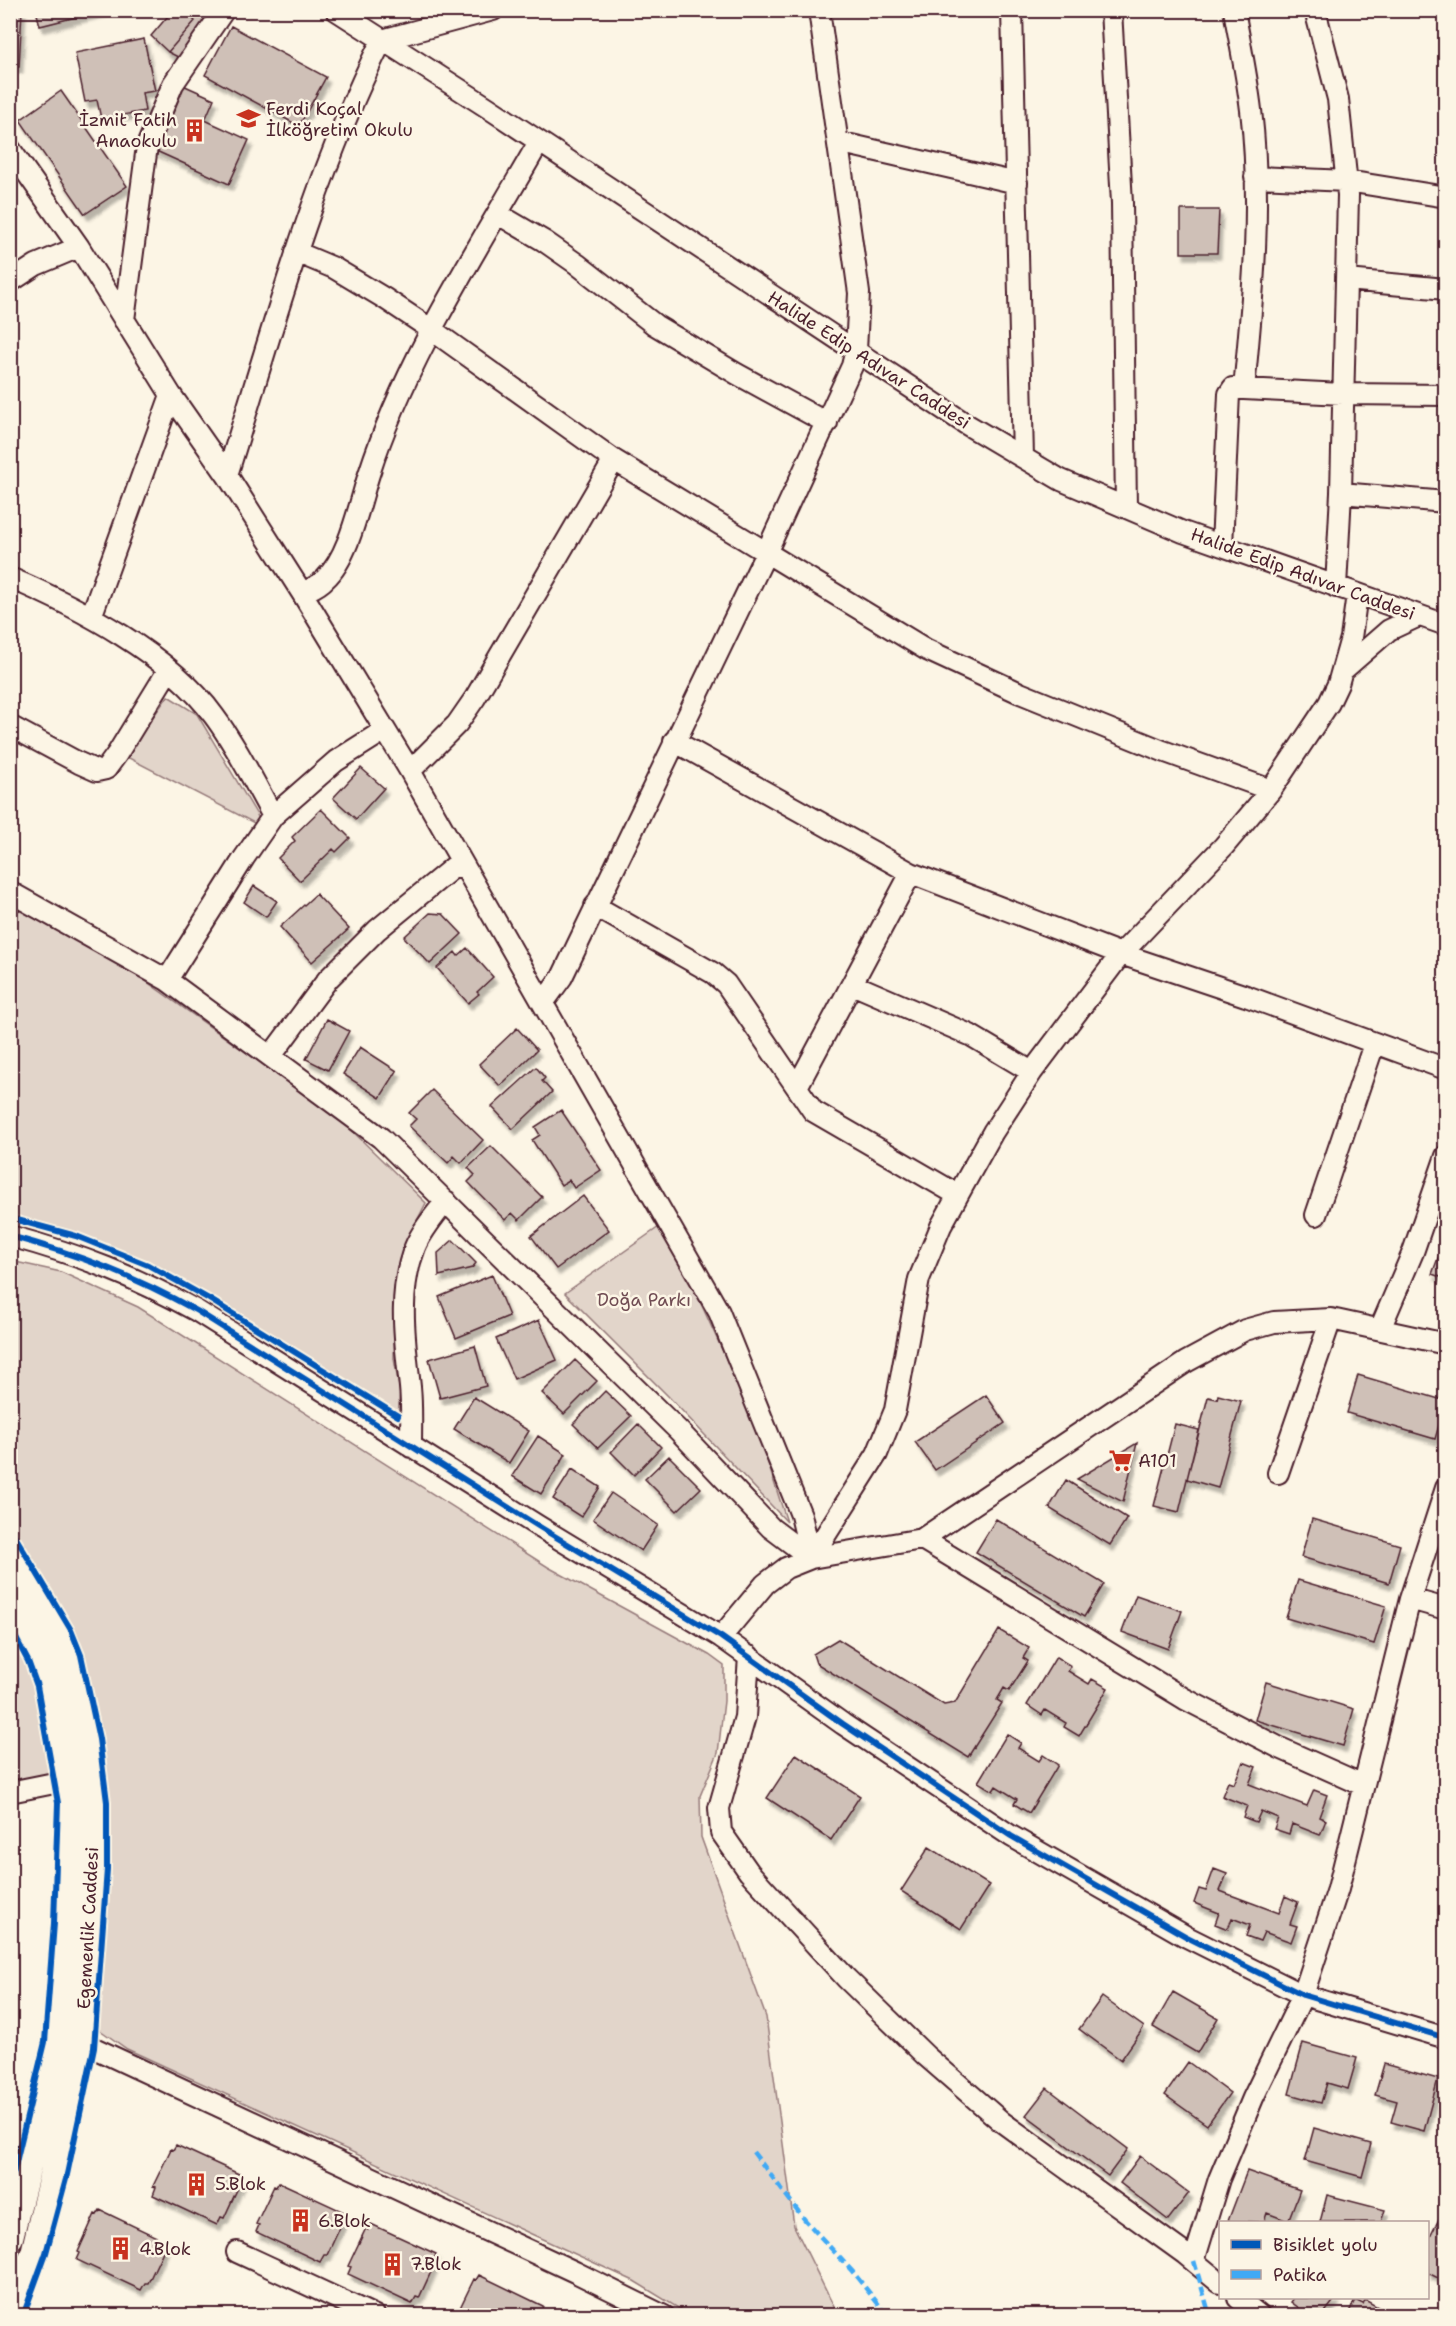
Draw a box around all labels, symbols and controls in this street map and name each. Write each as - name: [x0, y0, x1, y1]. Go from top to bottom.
- place label: Ferdi Koçal İlköğretim Okulu: [266, 97, 413, 142]
- school or university icon: Ferdi Koçal İlköğretim Okulu: [235, 106, 261, 132]
- place label: İzmit Fatih Anaokulu: [79, 108, 177, 153]
- building icon: İzmit Fatih Anaokulu: [182, 117, 208, 143]
- street label: Halide Edip Adıvar Caddesi: [763, 285, 975, 435]
- street label: Halide Edip Adıvar Caddesi: [1187, 522, 1419, 626]
- park label: Doğa Parkı: [597, 1288, 691, 1312]
- supermarket icon: A101: [1107, 1448, 1133, 1474]
- place label: A101: [1138, 1449, 1177, 1473]
- street label: Egemenlik Caddesi: [72, 1846, 104, 2010]
- building icon: 5.Blok: [184, 2171, 210, 2197]
- place label: 5.Blok: [215, 2172, 266, 2196]
- building icon: 6.Blok: [287, 2208, 313, 2234]
- place label: 6.Blok: [318, 2209, 371, 2233]
- legend: [1219, 2221, 1429, 2299]
- text: Bisiklet yolu: [1273, 2233, 1378, 2257]
- building icon: 4.Blok: [108, 2236, 134, 2262]
- place label: 4.Blok: [139, 2237, 191, 2261]
- building icon: 7.Blok: [379, 2251, 405, 2277]
- place label: 7.Blok: [410, 2252, 462, 2276]
- text: Patika: [1273, 2263, 1327, 2287]

